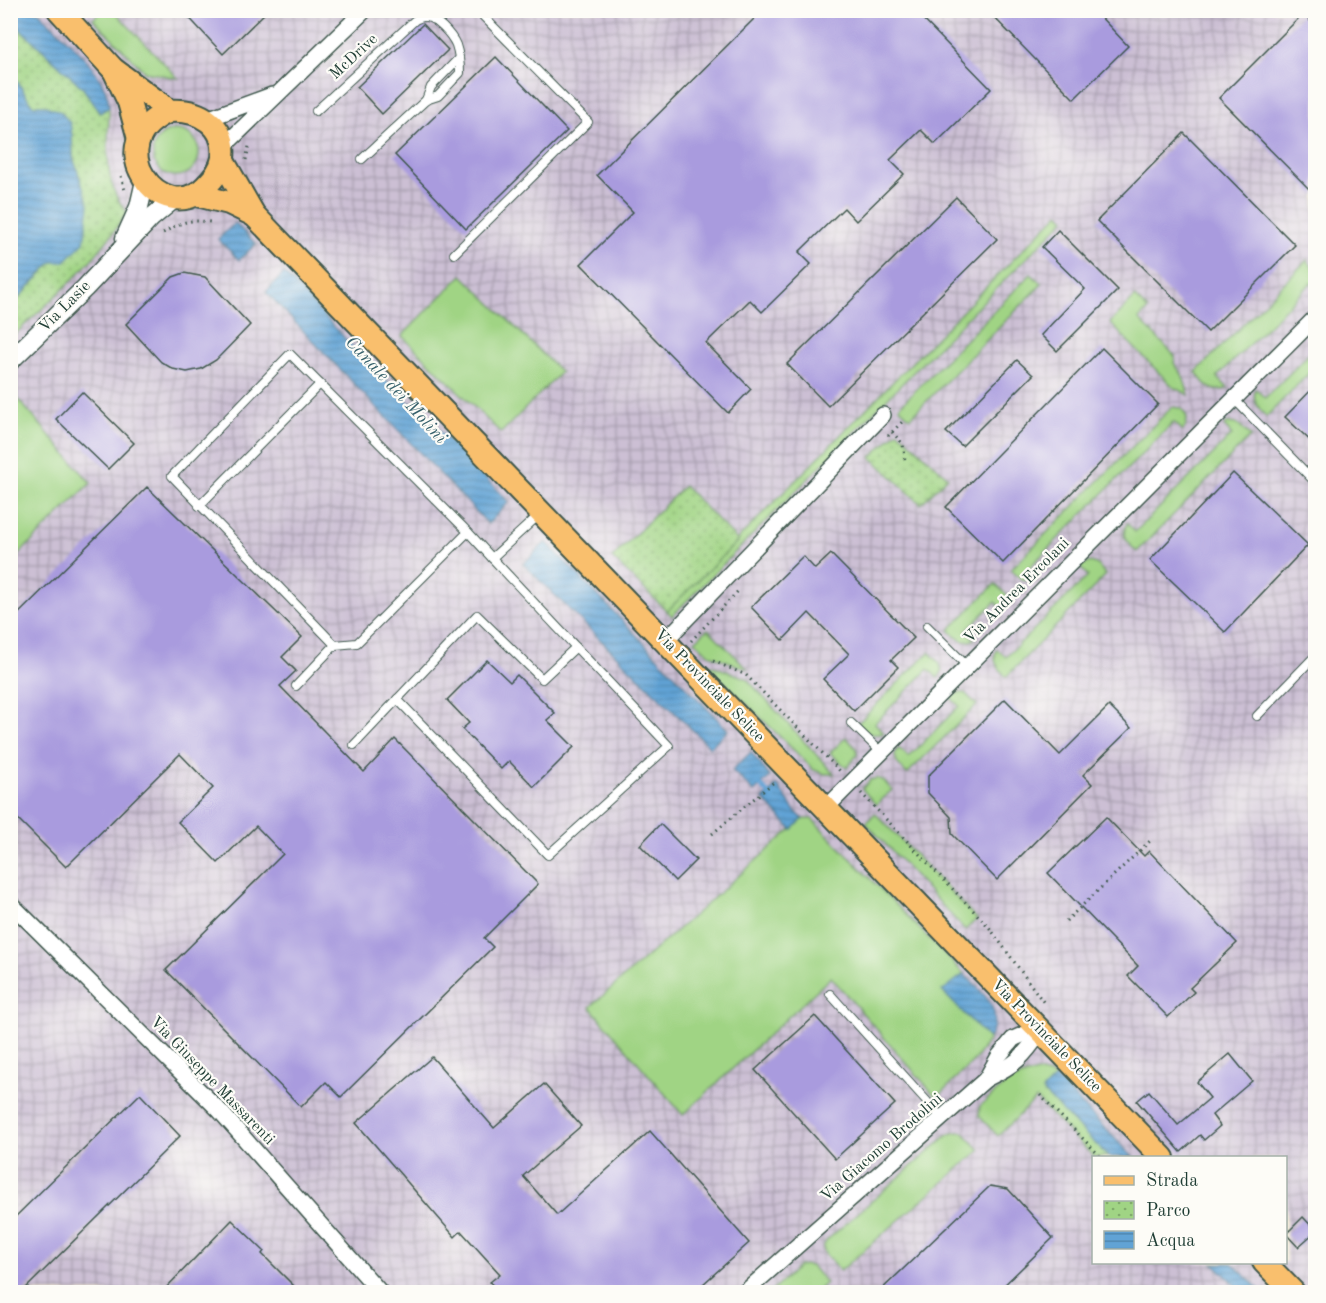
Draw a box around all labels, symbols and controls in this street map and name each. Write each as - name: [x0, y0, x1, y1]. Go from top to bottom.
- street label: McDrive: [327, 31, 381, 83]
- street label: Via Lasie: [36, 278, 94, 336]
- water label: Canale dei Molini: [342, 333, 450, 447]
- street label: Via Andrea Ercolani: [961, 535, 1073, 647]
- street label: Via Provinciale Selice: [651, 626, 767, 746]
- street label: Via Provinciale Selice: [988, 976, 1104, 1096]
- street label: Via Giuseppe Massarenti: [147, 1014, 277, 1148]
- street label: Via Giacomo Brodolini: [818, 1091, 946, 1205]
- legend: [1092, 1156, 1287, 1264]
- text: Strada: [1146, 1172, 1198, 1190]
- text: Parco: [1146, 1202, 1191, 1220]
- text: Acqua: [1146, 1232, 1195, 1250]

